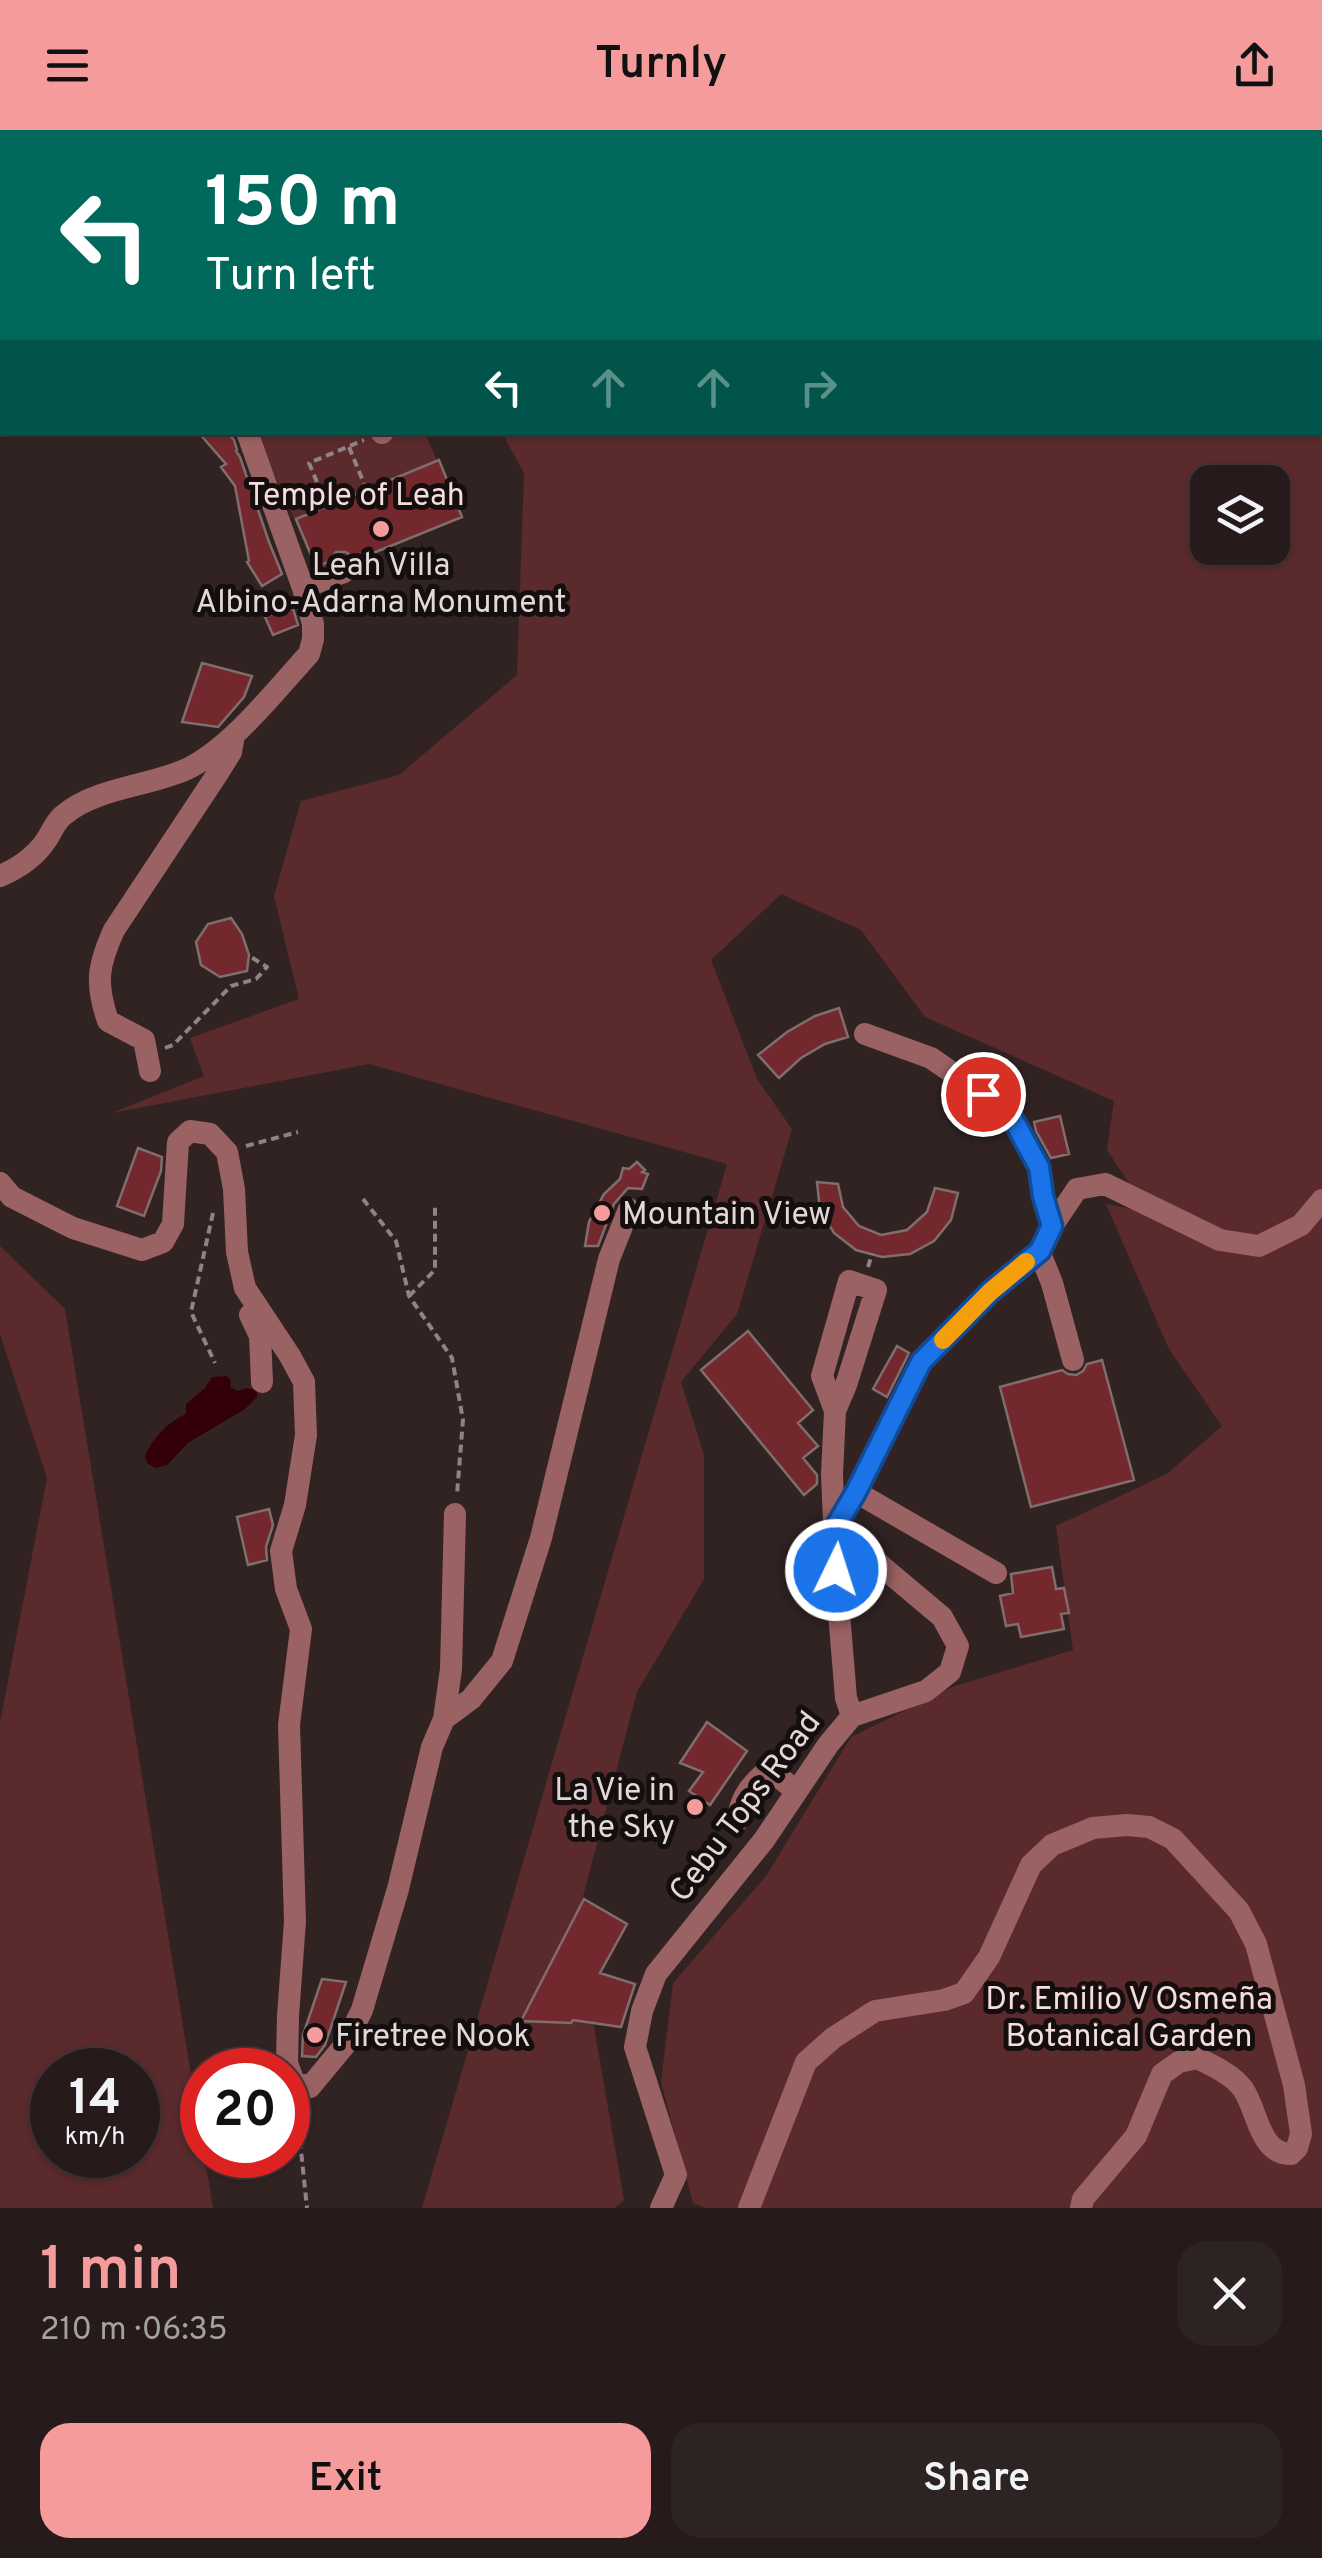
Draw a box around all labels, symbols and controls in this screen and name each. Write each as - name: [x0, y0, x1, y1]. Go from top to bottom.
- text: Turnly: [595, 37, 727, 94]
- icon: menu: [40, 38, 95, 93]
- icon: share: [1227, 38, 1282, 93]
- text: 150 m: [205, 162, 400, 251]
- icon: left: [40, 170, 170, 300]
- text: Turn left: [205, 249, 376, 306]
- icon: left: [476, 360, 531, 415]
- icon: ahead: [581, 360, 636, 415]
- icon: ahead: [686, 360, 741, 415]
- icon: right: [791, 360, 846, 415]
- map controls: [1190, 465, 1290, 565]
- button: layers: [1190, 465, 1290, 565]
- park label: Temple of Leah: [247, 477, 465, 517]
- marker: Leah Villa Albino-Adarna Monument: [370, 518, 392, 540]
- place label: Leah Villa Albino-Adarna Monument: [195, 547, 567, 624]
- pin: [941, 1052, 1026, 1137]
- icon: arrive: [956, 1067, 1011, 1122]
- place label: Mountain View: [622, 1196, 831, 1236]
- marker: Mountain View: [591, 1202, 613, 1224]
- position arrow: [784, 1518, 888, 1622]
- street label: Cebu Tops Road: [662, 1705, 831, 1911]
- place label: La Vie in the Sky: [554, 1772, 675, 1849]
- marker: La Vie in the Sky: [684, 1796, 706, 1818]
- park label: Dr. Emilio V Osmeña Botanical Garden: [985, 1981, 1273, 2058]
- place label: Firetree Nook: [335, 2018, 531, 2058]
- marker: Firetree Nook: [304, 2024, 326, 2046]
- speed limit sign: 20: [180, 2048, 310, 2178]
- text: 14: [69, 2069, 121, 2132]
- text: km/h: [65, 2122, 125, 2154]
- text: 1 min: [40, 2235, 181, 2311]
- button: close: [1177, 2241, 1282, 2346]
- text: 210 m · 06:35: [40, 2311, 228, 2351]
- button: Exit: [40, 2423, 651, 2538]
- button: Share: [671, 2423, 1282, 2538]

